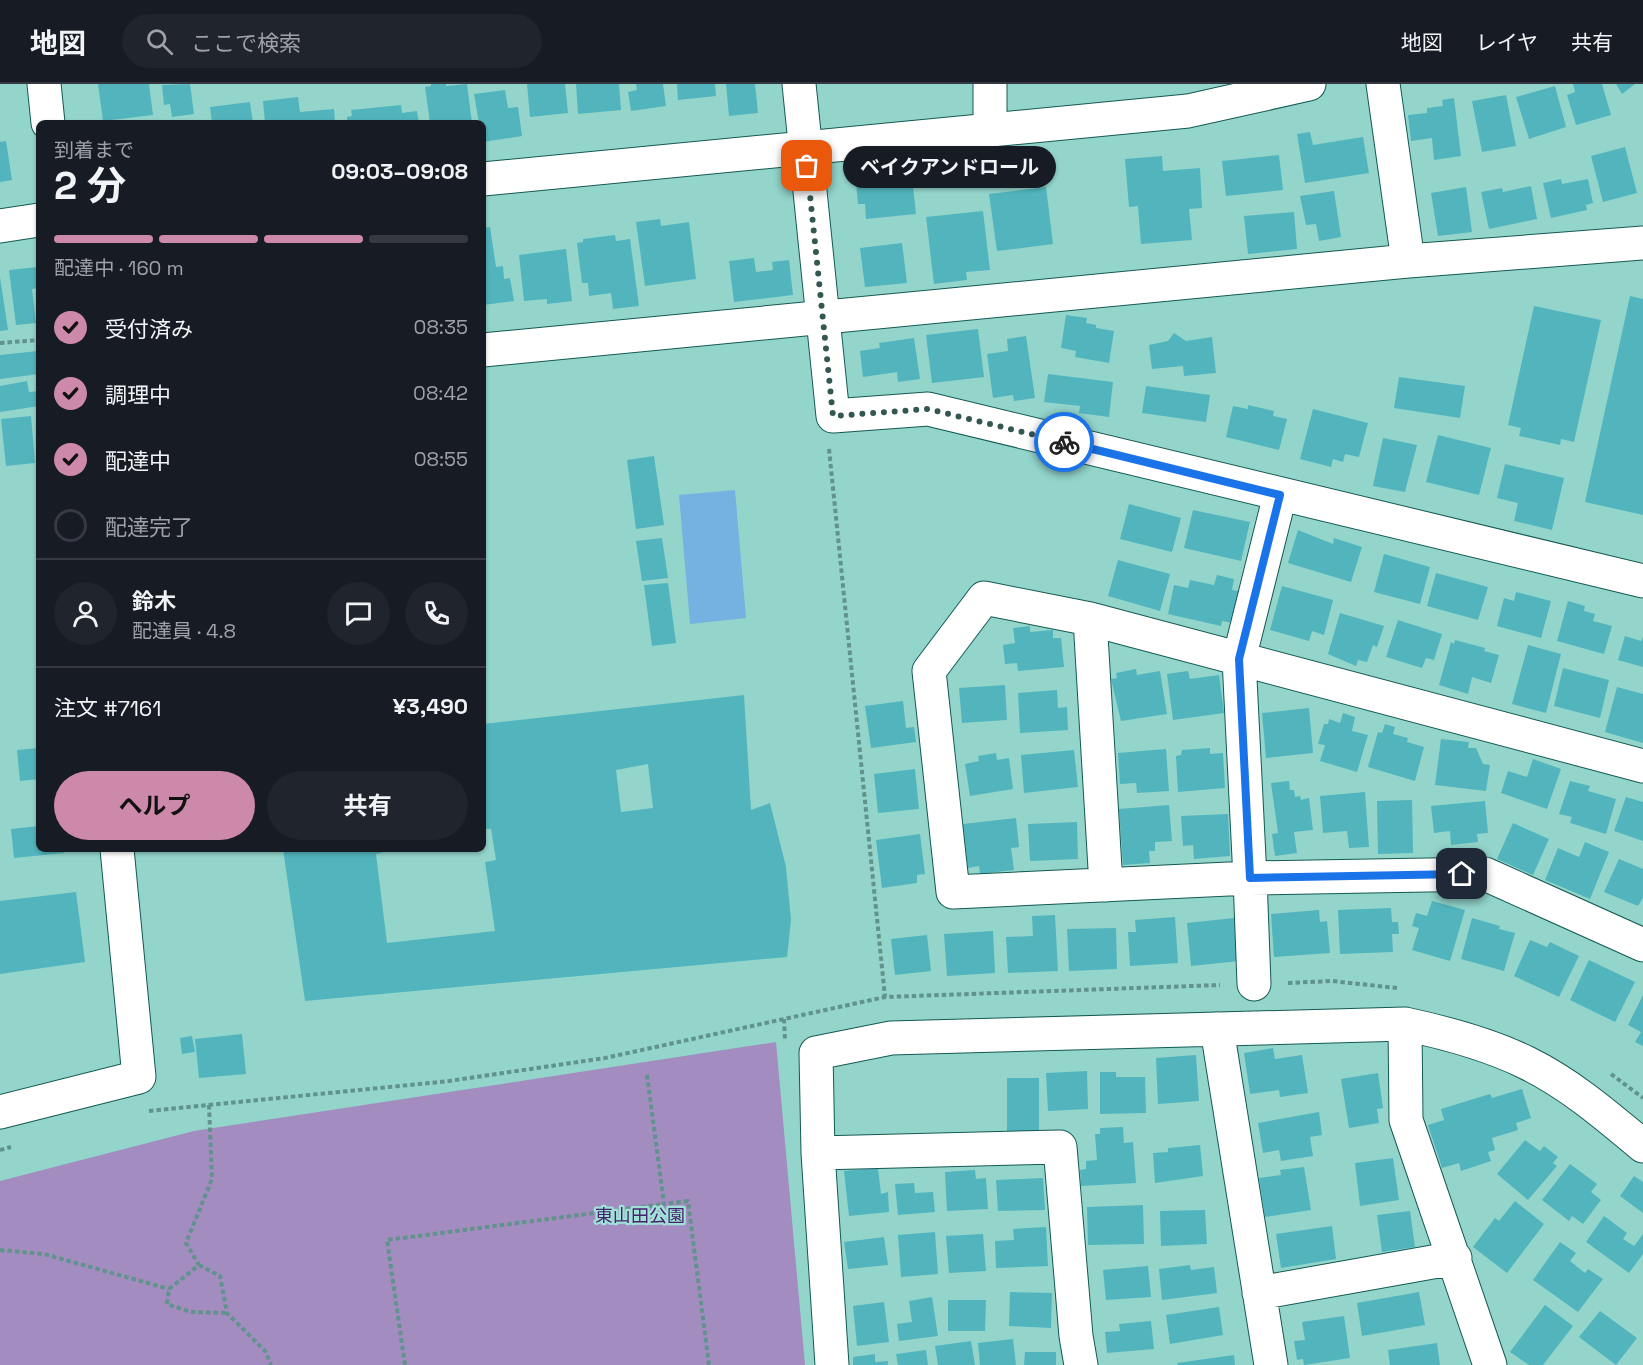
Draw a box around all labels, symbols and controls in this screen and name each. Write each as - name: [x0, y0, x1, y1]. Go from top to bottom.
- search box: [122, 14, 542, 68]
- text: 地図: [30, 25, 86, 61]
- icon: search: [143, 25, 176, 58]
- text: ここで検索: [191, 29, 301, 57]
- text: 地図: [1401, 29, 1443, 56]
- text: レイヤ: [1476, 29, 1538, 56]
- text: 共有: [1571, 29, 1613, 56]
- text: 到着まで: [54, 137, 134, 163]
- pin: [781, 140, 832, 191]
- callout: ベイクアンドロール: [843, 145, 1056, 187]
- icon: bag: [790, 149, 823, 182]
- text: ベイクアンドロール: [860, 154, 1039, 180]
- text: 09:03–09:08: [331, 157, 468, 185]
- text: 2 分: [54, 161, 126, 210]
- text: 配達中 · 160 m: [54, 255, 184, 281]
- icon: check: [54, 311, 87, 344]
- text: 08:35: [414, 314, 468, 340]
- text: 受付済み: [105, 315, 193, 343]
- icon: check: [54, 377, 87, 410]
- text: 08:42: [413, 380, 468, 406]
- text: 調理中: [105, 381, 171, 409]
- courier: [1034, 412, 1094, 472]
- icon: bike: [1048, 426, 1081, 459]
- icon: check: [54, 443, 87, 476]
- text: 08:55: [414, 446, 468, 472]
- text: 配達中: [105, 447, 171, 475]
- text: 配達完了: [105, 513, 193, 541]
- button: person: [54, 582, 117, 645]
- button: chat: [327, 582, 390, 645]
- button: phone: [405, 582, 468, 645]
- text: 鈴木: [132, 587, 176, 615]
- text: 配達員 · 4.8: [132, 618, 236, 644]
- text: ¥3,490: [393, 692, 468, 720]
- text: 注文 #7161: [54, 694, 161, 722]
- button: ヘルプ: [54, 771, 255, 840]
- button: 共有: [267, 771, 468, 840]
- pin: [1436, 848, 1487, 899]
- icon: home: [1445, 857, 1478, 890]
- park label: 東山田公園: [595, 1204, 685, 1227]

